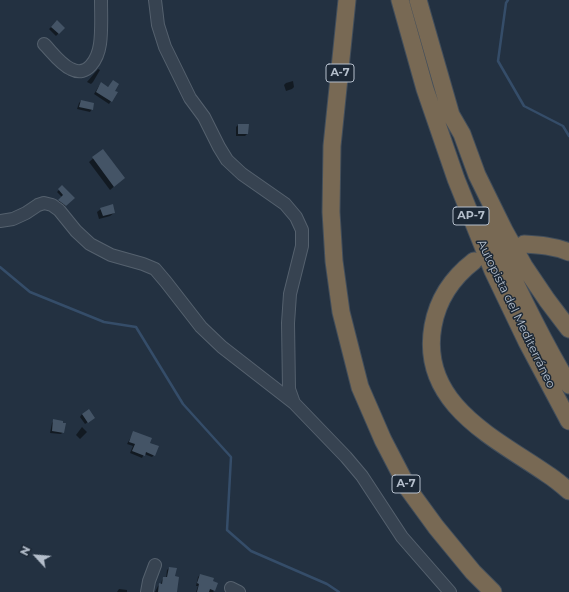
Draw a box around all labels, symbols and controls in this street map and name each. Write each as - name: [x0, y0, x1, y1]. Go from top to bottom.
- road number: A-7: [326, 64, 354, 82]
- road number: AP-7: [453, 207, 489, 225]
- street label: Autopista del Mediterráneo: [474, 237, 558, 391]
- road number: A-7: [392, 475, 420, 493]
- north arrow: [16, 536, 56, 576]
- text: N: [17, 544, 33, 558]

